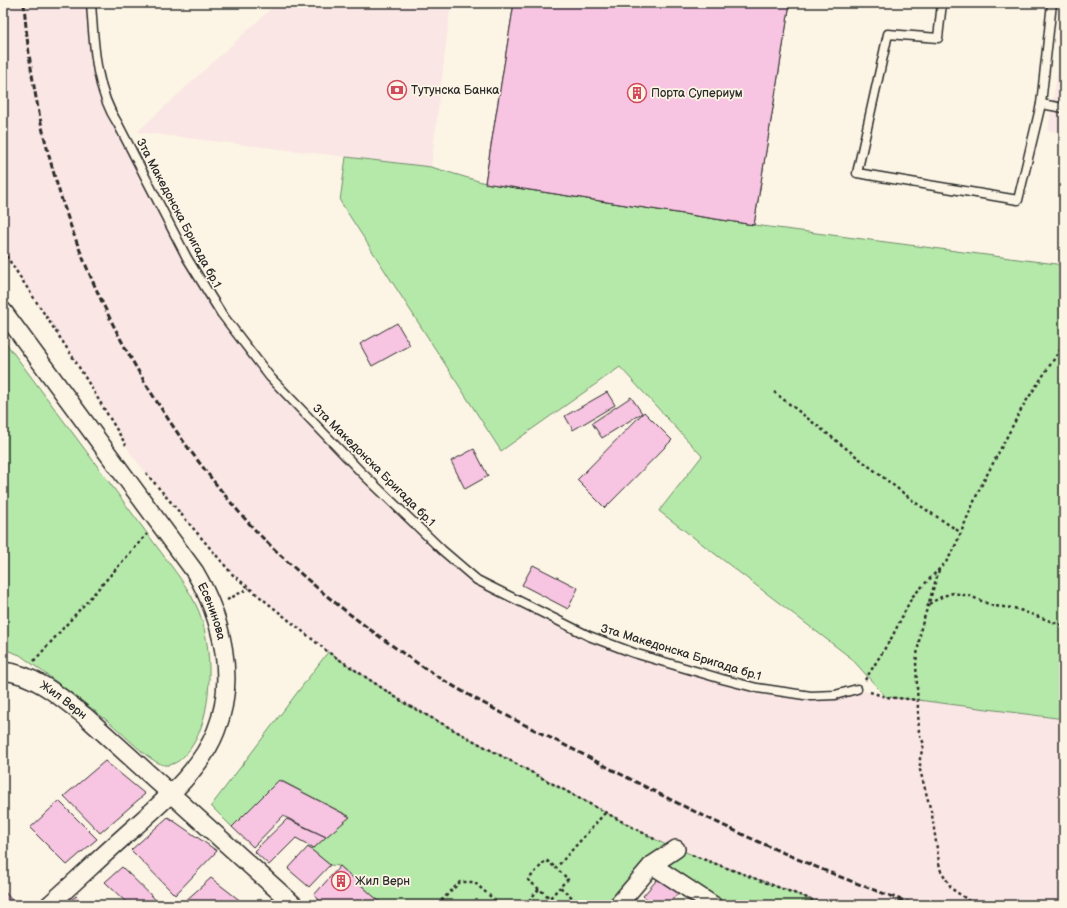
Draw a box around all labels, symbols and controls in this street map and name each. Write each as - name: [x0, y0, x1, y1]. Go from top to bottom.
- bank icon: Тутунска Банка: [386, 79, 408, 101]
- building icon: Порта Супериум: [626, 82, 648, 104]
- place label: Тутунска Банка: [411, 83, 499, 98]
- place label: Порта Супериум: [651, 86, 743, 101]
- street label: 3та Македонска Бригада бр.1: [133, 136, 224, 291]
- street label: 3та Македонска Бригада бр.1: [309, 401, 438, 530]
- street label: Есенинова: [194, 580, 229, 642]
- street label: 3та Македонска Бригада бр.1: [599, 621, 763, 684]
- street label: Жил Верн: [37, 678, 90, 723]
- building icon: Жил Верн: [330, 870, 352, 892]
- place label: Жил Верн: [355, 874, 410, 889]

